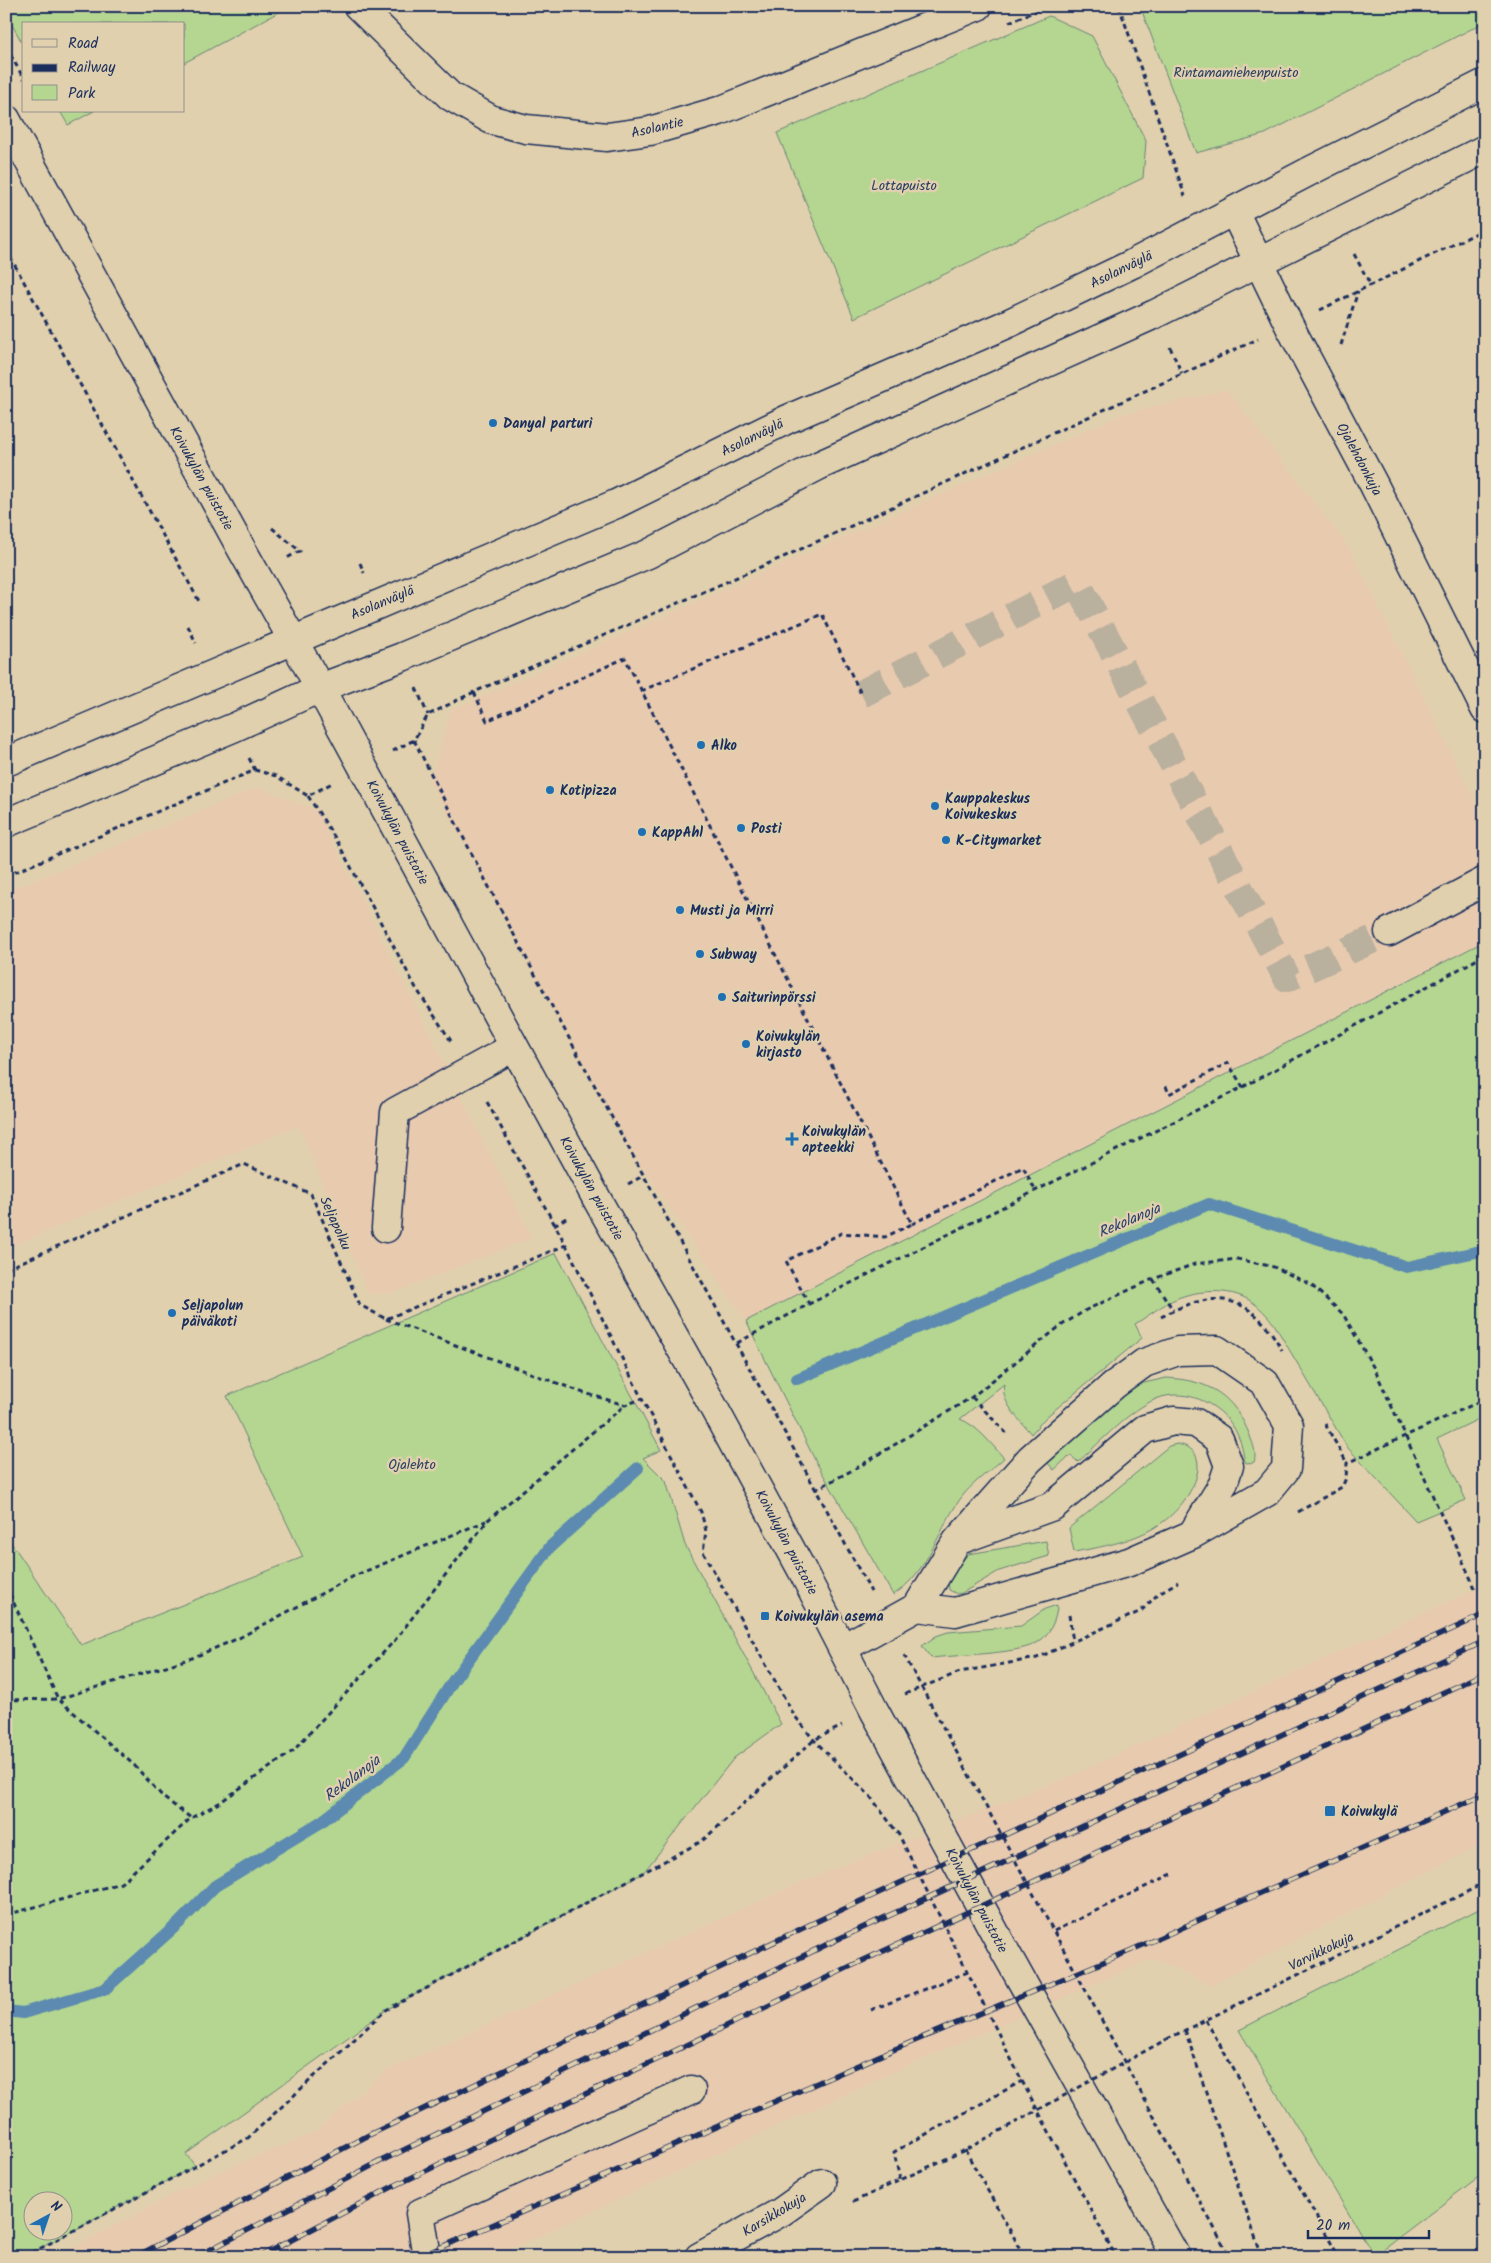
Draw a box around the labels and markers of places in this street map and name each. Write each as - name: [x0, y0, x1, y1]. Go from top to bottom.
- place label: Danyal parturi: [503, 413, 593, 435]
- marker: Danyal parturi: [487, 417, 499, 429]
- place label: Alko: [711, 735, 737, 757]
- marker: Alko: [695, 739, 707, 751]
- place label: Kotipizza: [560, 780, 617, 802]
- marker: Kotipizza: [544, 784, 556, 796]
- place label: Kauppakeskus Koivukeskus: [945, 788, 1031, 826]
- marker: Kauppakeskus Koivukeskus: [929, 800, 941, 812]
- place label: Posti: [751, 818, 782, 840]
- place label: KappAhl: [652, 822, 703, 844]
- marker: Posti: [735, 822, 747, 834]
- marker: KappAhl: [636, 826, 648, 838]
- place label: K-Citymarket: [956, 830, 1042, 852]
- marker: K-Citymarket: [940, 834, 952, 846]
- place label: Musti ja Mirri: [690, 900, 774, 922]
- marker: Musti ja Mirri: [674, 904, 686, 916]
- place label: Subway: [710, 944, 758, 966]
- marker: Subway: [694, 948, 706, 960]
- place label: Saiturinpörssi: [732, 987, 816, 1009]
- marker: Saiturinpörssi: [716, 991, 728, 1003]
- place label: Koivukylän kirjasto: [756, 1026, 820, 1064]
- marker: Koivukylän kirjasto: [740, 1038, 752, 1050]
- place label: Koivukylän apteekki: [802, 1121, 866, 1159]
- marker: Koivukylän apteekki: [786, 1133, 798, 1145]
- place label: Seljapolun päiväkoti: [181, 1295, 244, 1333]
- marker: Seljapolun päiväkoti: [166, 1307, 178, 1319]
- place label: Koivukylän asema: [775, 1606, 884, 1628]
- marker: Koivukylän asema: [759, 1610, 771, 1622]
- place label: Koivukylä: [1341, 1801, 1399, 1823]
- marker: Koivukylä: [1323, 1804, 1337, 1818]

